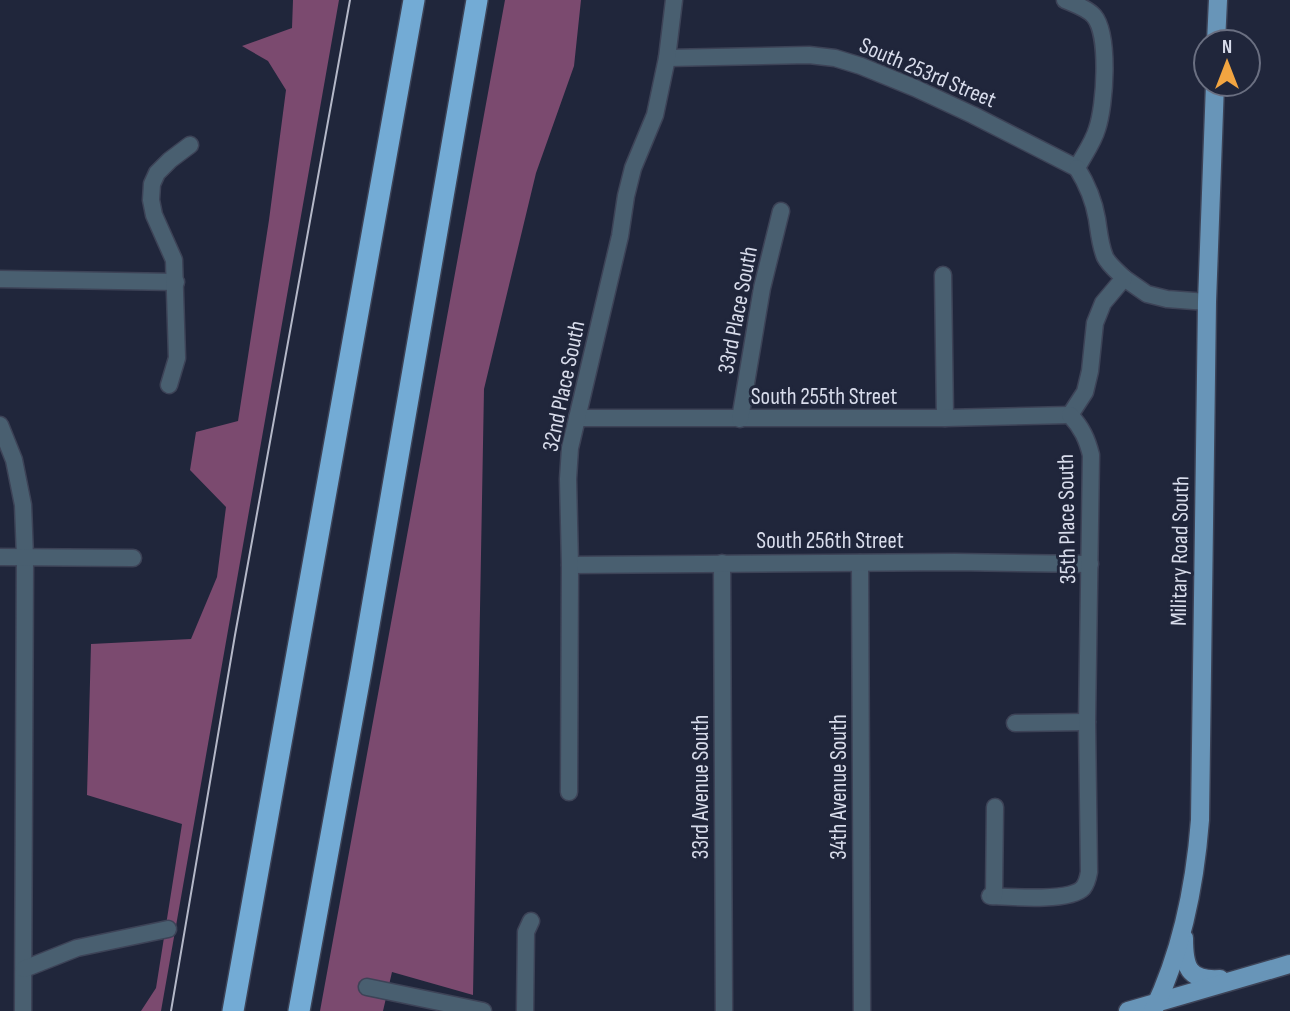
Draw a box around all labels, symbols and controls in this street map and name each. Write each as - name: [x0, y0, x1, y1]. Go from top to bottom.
- north arrow: [1192, 28, 1262, 98]
- street label: South 253rd Street: [855, 32, 1000, 114]
- text: N: [1222, 36, 1232, 59]
- street label: 33rd Place South: [712, 244, 764, 376]
- street label: 32nd Place South: [536, 318, 591, 454]
- street label: South 255th Street: [751, 383, 897, 411]
- street label: 35th Place South: [1052, 454, 1082, 584]
- street label: Military Road South: [1165, 476, 1195, 626]
- street label: South 256th Street: [756, 527, 904, 555]
- street label: 34th Avenue South: [825, 714, 853, 860]
- street label: 33rd Avenue South: [687, 715, 715, 859]

